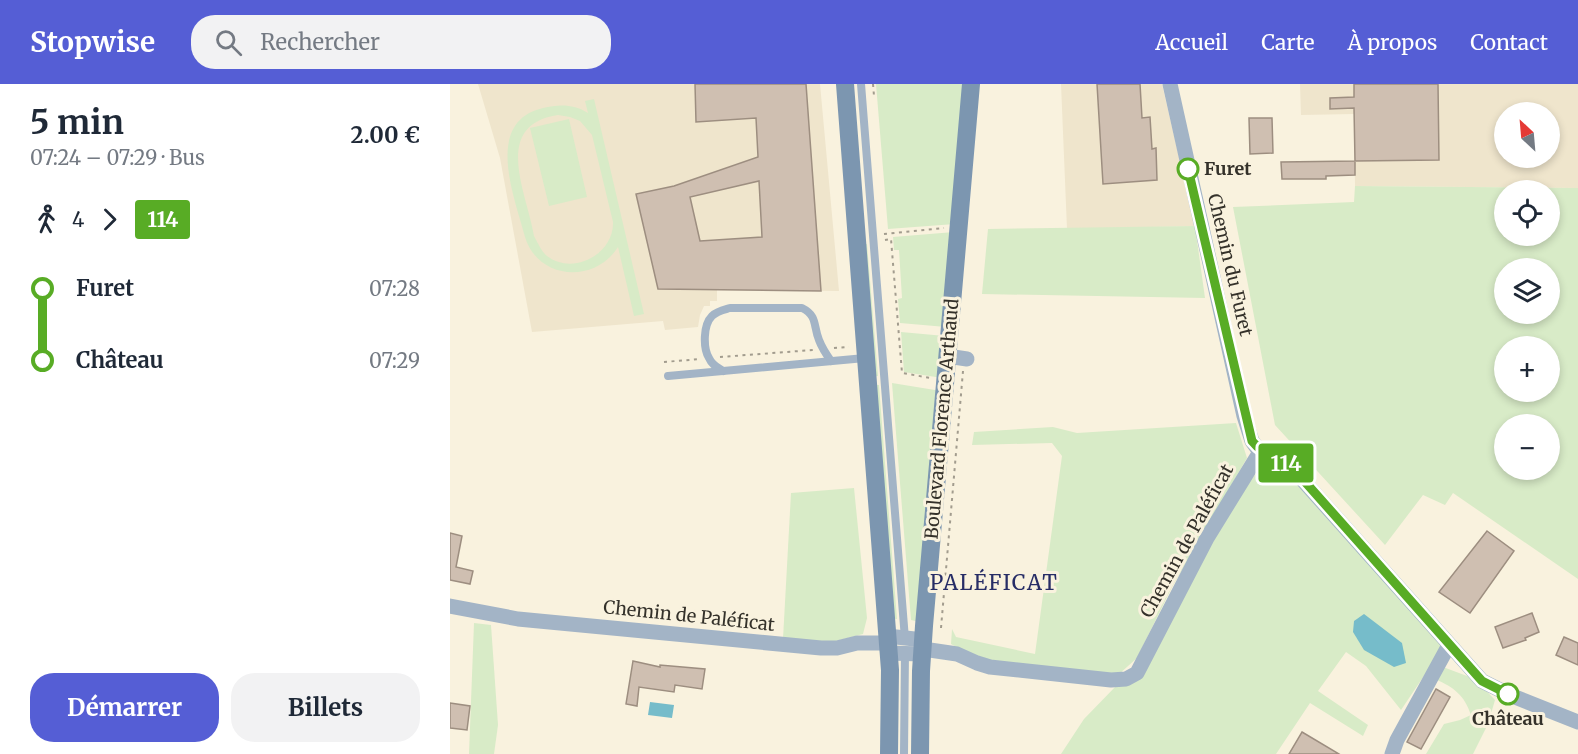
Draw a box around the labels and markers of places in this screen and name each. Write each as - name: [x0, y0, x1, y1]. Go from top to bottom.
- place label: Furet: [1204, 157, 1252, 180]
- marker: Furet: [1177, 158, 1199, 180]
- marker: Château: [1497, 683, 1519, 705]
- place label: Château: [1472, 707, 1544, 730]

